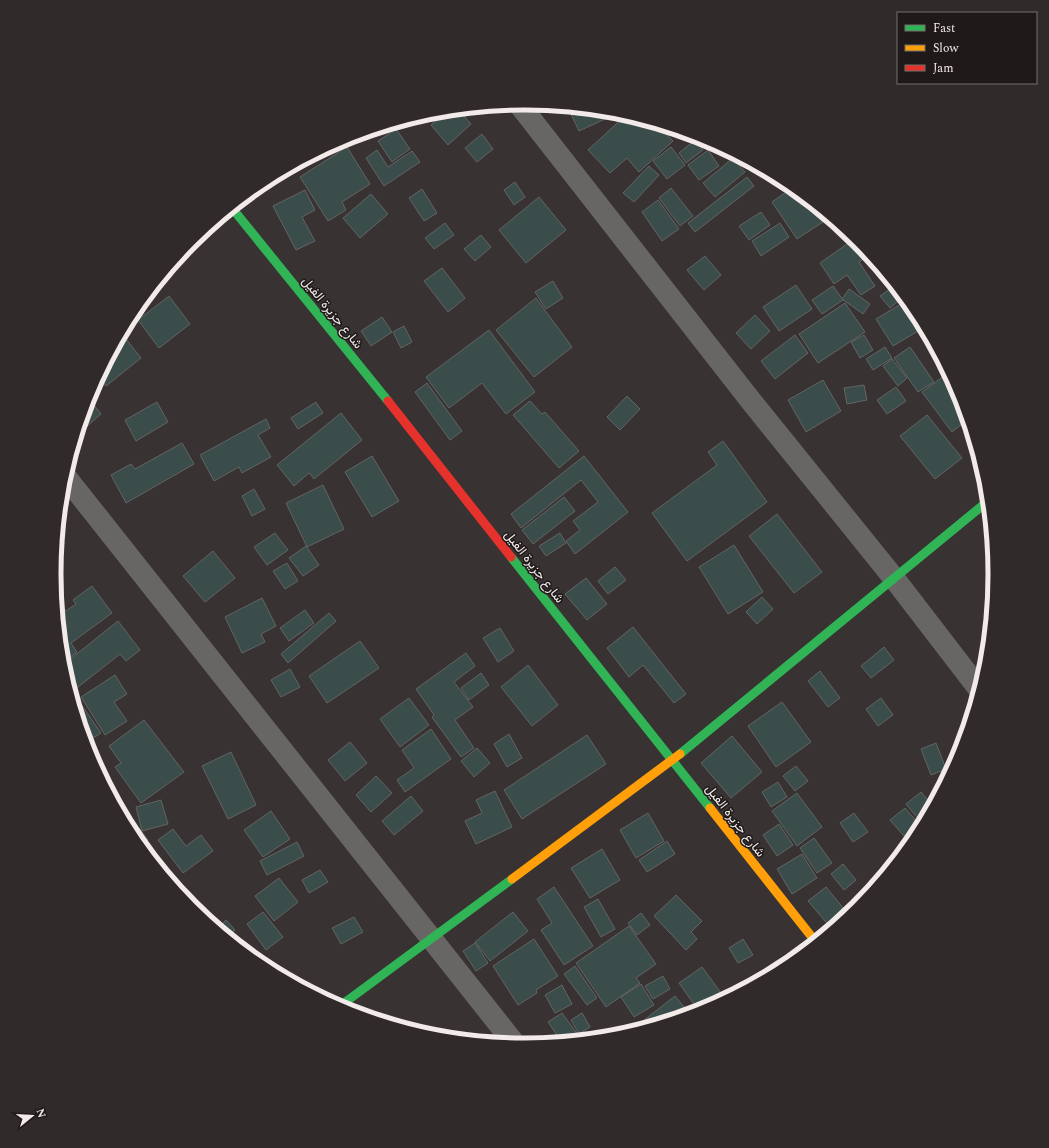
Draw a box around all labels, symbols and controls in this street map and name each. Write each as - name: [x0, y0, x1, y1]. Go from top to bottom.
- legend: [897, 12, 1037, 84]
- text: Fast: [933, 19, 955, 38]
- text: Slow: [933, 39, 959, 58]
- text: Jam: [933, 59, 954, 78]
- street label: شارع جزيرة الفيل: [297, 272, 368, 353]
- street label: شارع جزيرة الفيل: [499, 526, 569, 607]
- street label: شارع جزيرة الفيل: [700, 780, 770, 861]
- north arrow: [12, 1096, 52, 1136]
- text: N: [32, 1106, 51, 1120]

